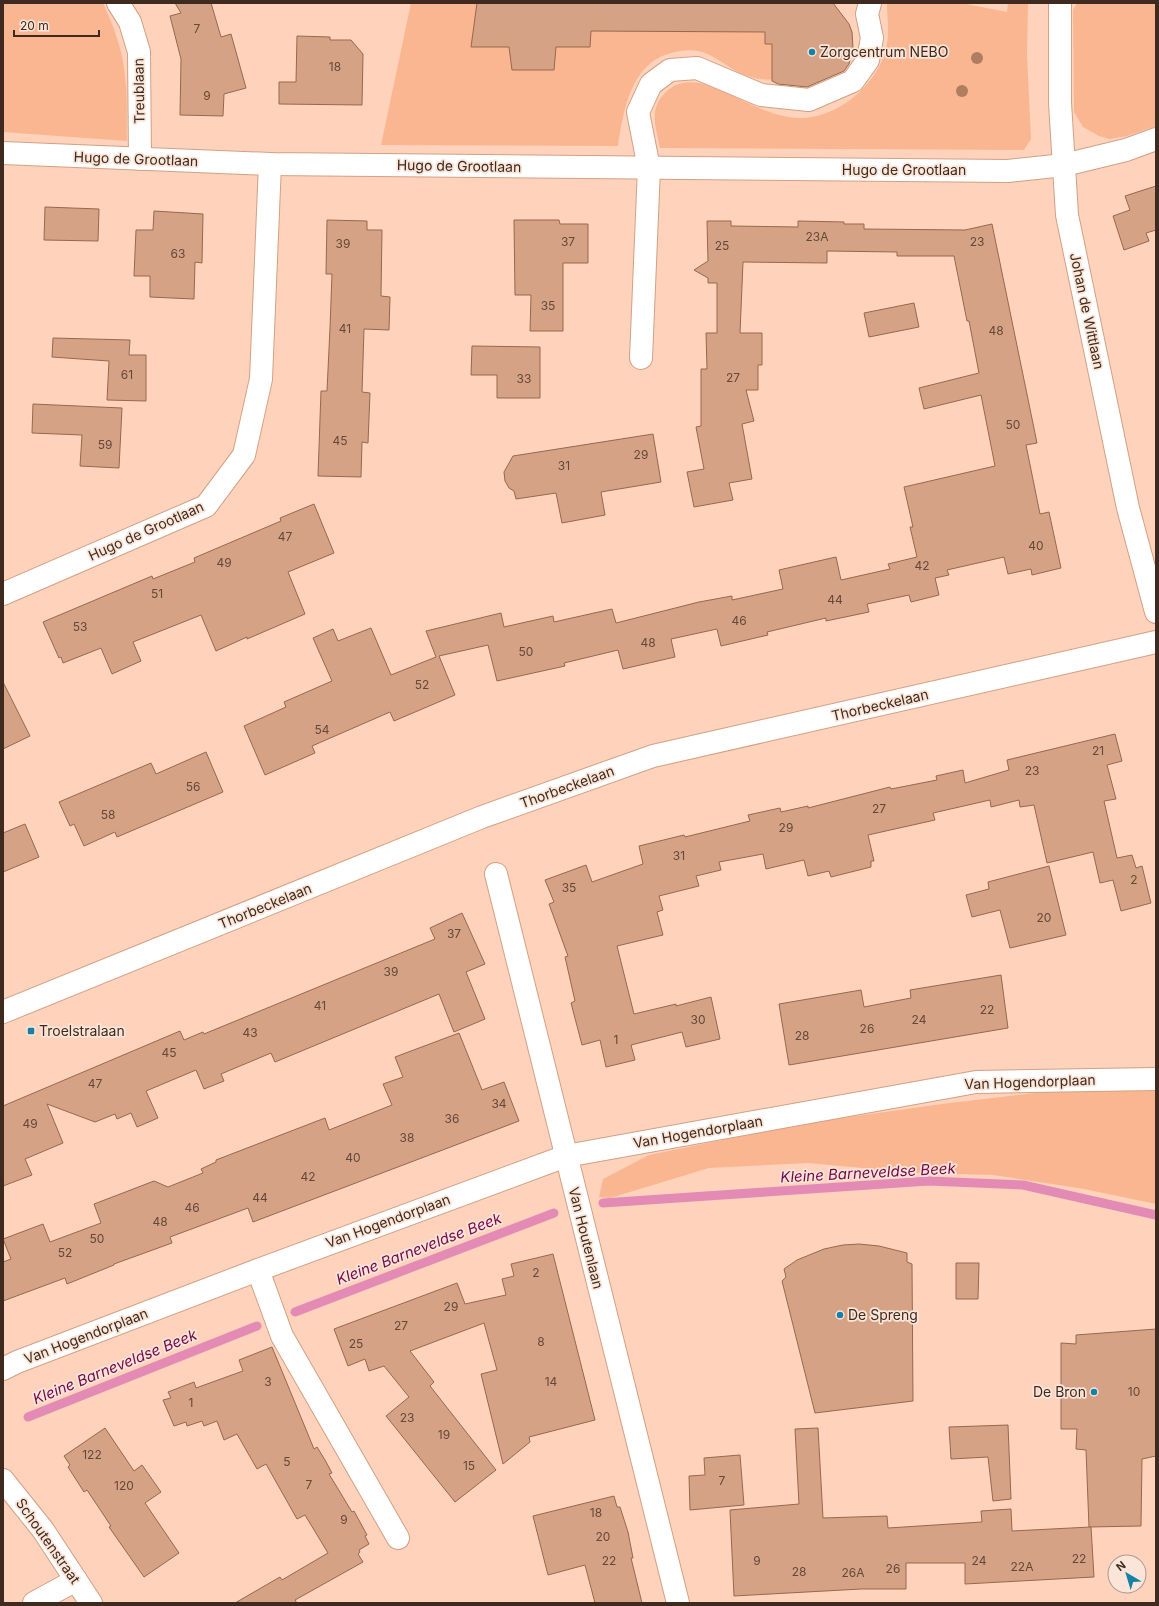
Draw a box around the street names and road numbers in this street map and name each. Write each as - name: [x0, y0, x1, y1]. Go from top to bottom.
- street label: Treublaan: [129, 58, 148, 124]
- street label: Hugo de Grootlaan: [74, 148, 199, 169]
- street label: Hugo de Grootlaan: [397, 156, 521, 175]
- street label: Hugo de Grootlaan: [842, 161, 966, 178]
- street label: Johan de Wittlaan: [1067, 251, 1108, 371]
- street label: Hugo de Grootlaan: [85, 497, 206, 564]
- street label: Thorbeckelaan: [830, 685, 930, 724]
- street label: Thorbeckelaan: [517, 762, 616, 811]
- street label: Thorbeckelaan: [216, 879, 314, 932]
- street label: Van Hogendorplaan: [964, 1071, 1096, 1092]
- street label: Van Hogendorplaan: [632, 1112, 764, 1151]
- street label: Van Houtenlaan: [566, 1185, 607, 1291]
- street label: Van Hogendorplaan: [323, 1190, 452, 1251]
- street label: Van Hogendorplaan: [22, 1304, 150, 1367]
- street label: Schoutenstraat: [13, 1495, 84, 1587]

